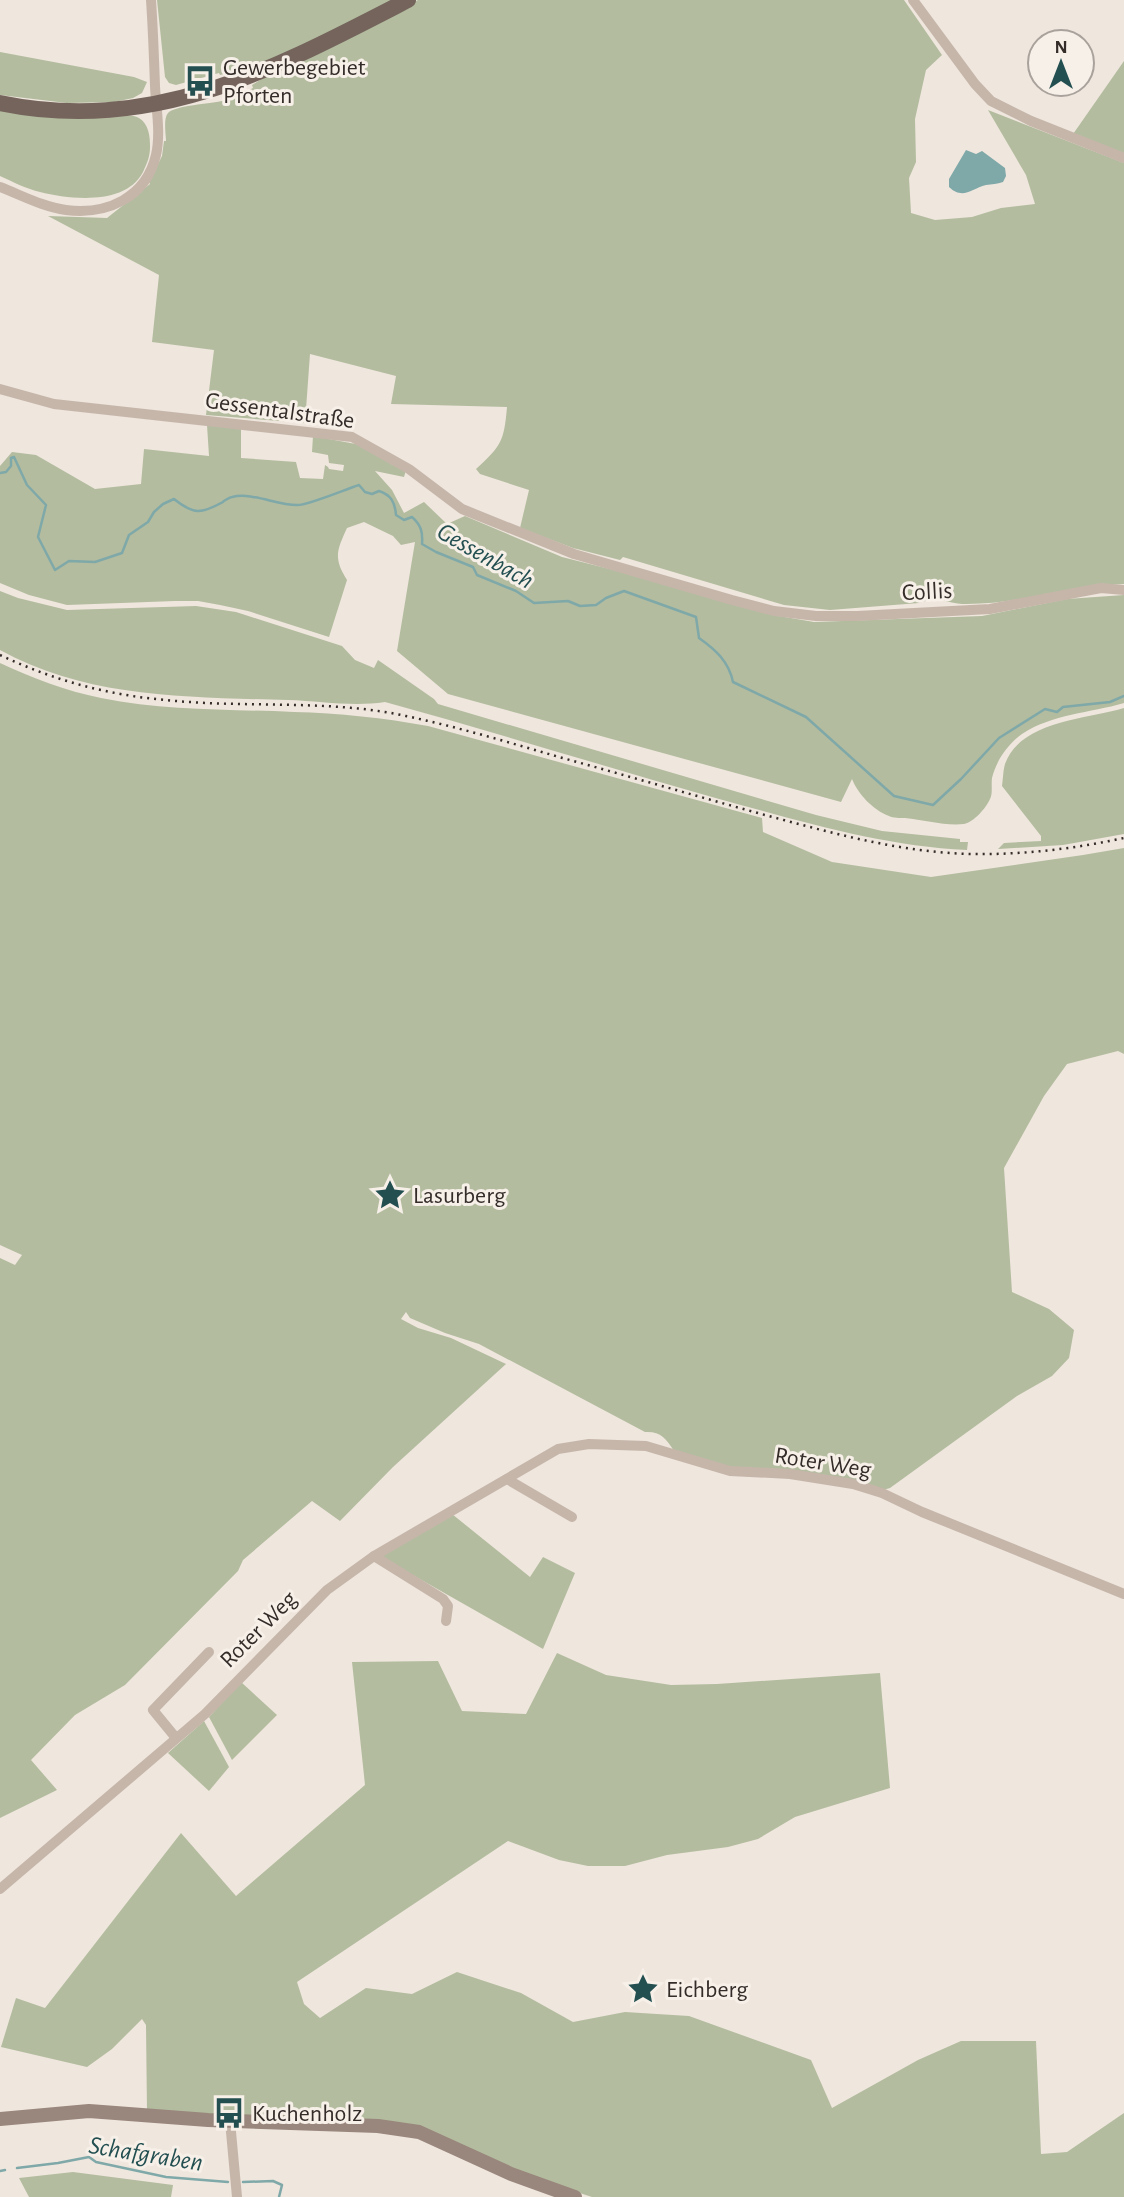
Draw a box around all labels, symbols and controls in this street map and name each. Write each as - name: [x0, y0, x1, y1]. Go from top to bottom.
- north arrow: [1026, 28, 1096, 98]
- text: N: [1054, 38, 1068, 57]
- place label: Gewerbegebiet Pforten: [223, 56, 366, 108]
- bus stop icon: Gewerbegebiet Pforten: [183, 64, 217, 98]
- street label: Gessentalstraße: [204, 389, 356, 433]
- water label: Gessenbach: [433, 518, 538, 594]
- street label: Collis: [901, 579, 953, 605]
- place icon: Lasurberg: [373, 1178, 407, 1212]
- place label: Lasurberg: [413, 1184, 506, 1208]
- street label: Roter Weg: [773, 1444, 873, 1482]
- street label: Roter Weg: [216, 1587, 302, 1673]
- place icon: Eichberg: [626, 1972, 660, 2006]
- place label: Eichberg: [666, 1978, 748, 2002]
- bus stop icon: Kuchenholz: [212, 2096, 246, 2130]
- place label: Kuchenholz: [252, 2102, 362, 2126]
- water label: Schafgraben: [87, 2132, 205, 2176]

